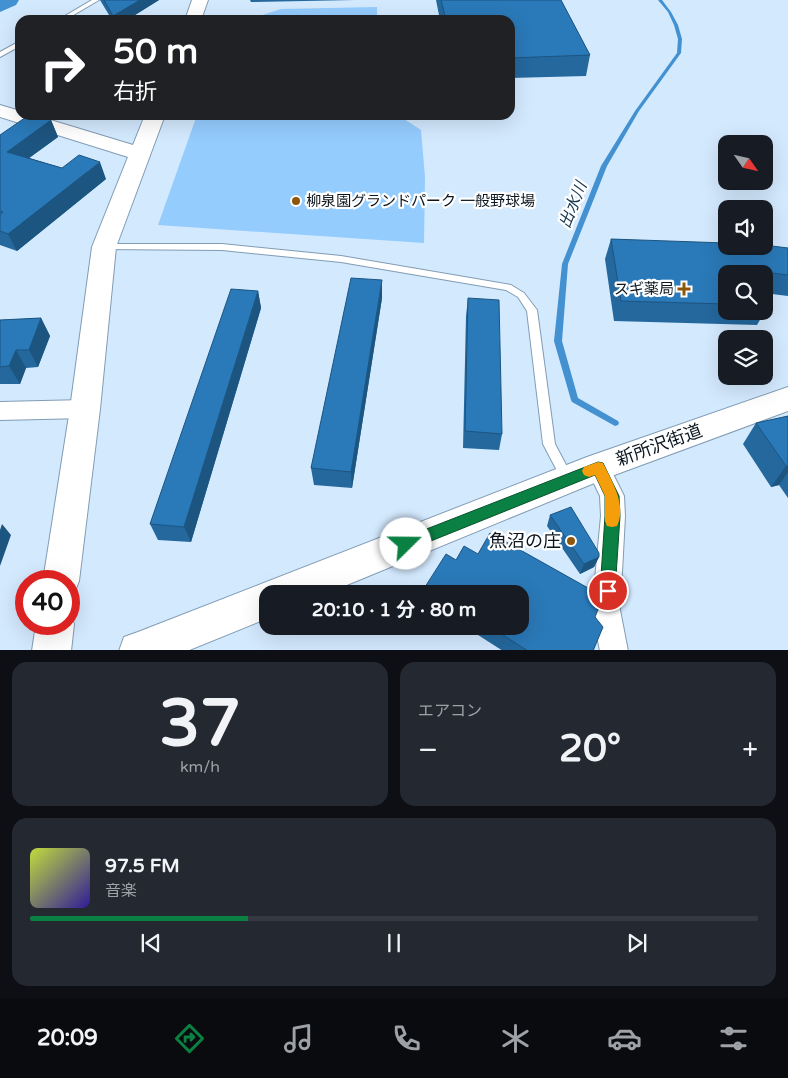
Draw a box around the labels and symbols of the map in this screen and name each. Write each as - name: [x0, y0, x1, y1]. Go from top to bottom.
- north arrow: [718, 135, 772, 190]
- water label: 出水川: [555, 177, 592, 231]
- place label: 柳泉園グランドパーク 一般野球場: [306, 192, 535, 210]
- marker: 柳泉園グランドパーク 一般野球場: [290, 195, 302, 207]
- place label: スギ薬局: [614, 280, 674, 298]
- marker: スギ薬局: [678, 283, 690, 295]
- street label: 新所沢街道: [613, 419, 705, 471]
- position arrow: [379, 517, 431, 569]
- place label: 魚沼の庄: [489, 530, 561, 552]
- marker: 魚沼の庄: [565, 535, 577, 547]
- speed limit sign: 40: [15, 570, 80, 635]
- pin: [587, 570, 629, 612]

